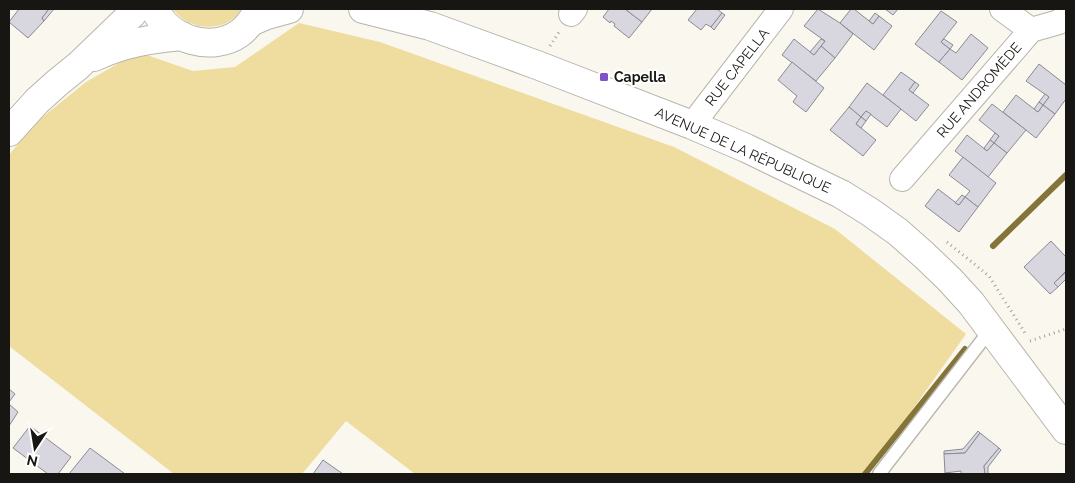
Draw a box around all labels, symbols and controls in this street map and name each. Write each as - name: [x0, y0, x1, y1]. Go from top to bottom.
- street label: RUE CAPELLA: [702, 25, 772, 109]
- street label: RUE ANDROMÈDE: [933, 39, 1025, 141]
- place label: Capella: [614, 69, 666, 85]
- marker: Capella: [598, 71, 610, 83]
- street label: AVENUE DE LA RÉPUBLIQUE: [653, 103, 834, 196]
- north arrow: [10, 423, 60, 473]
- text: N: [25, 452, 39, 470]

